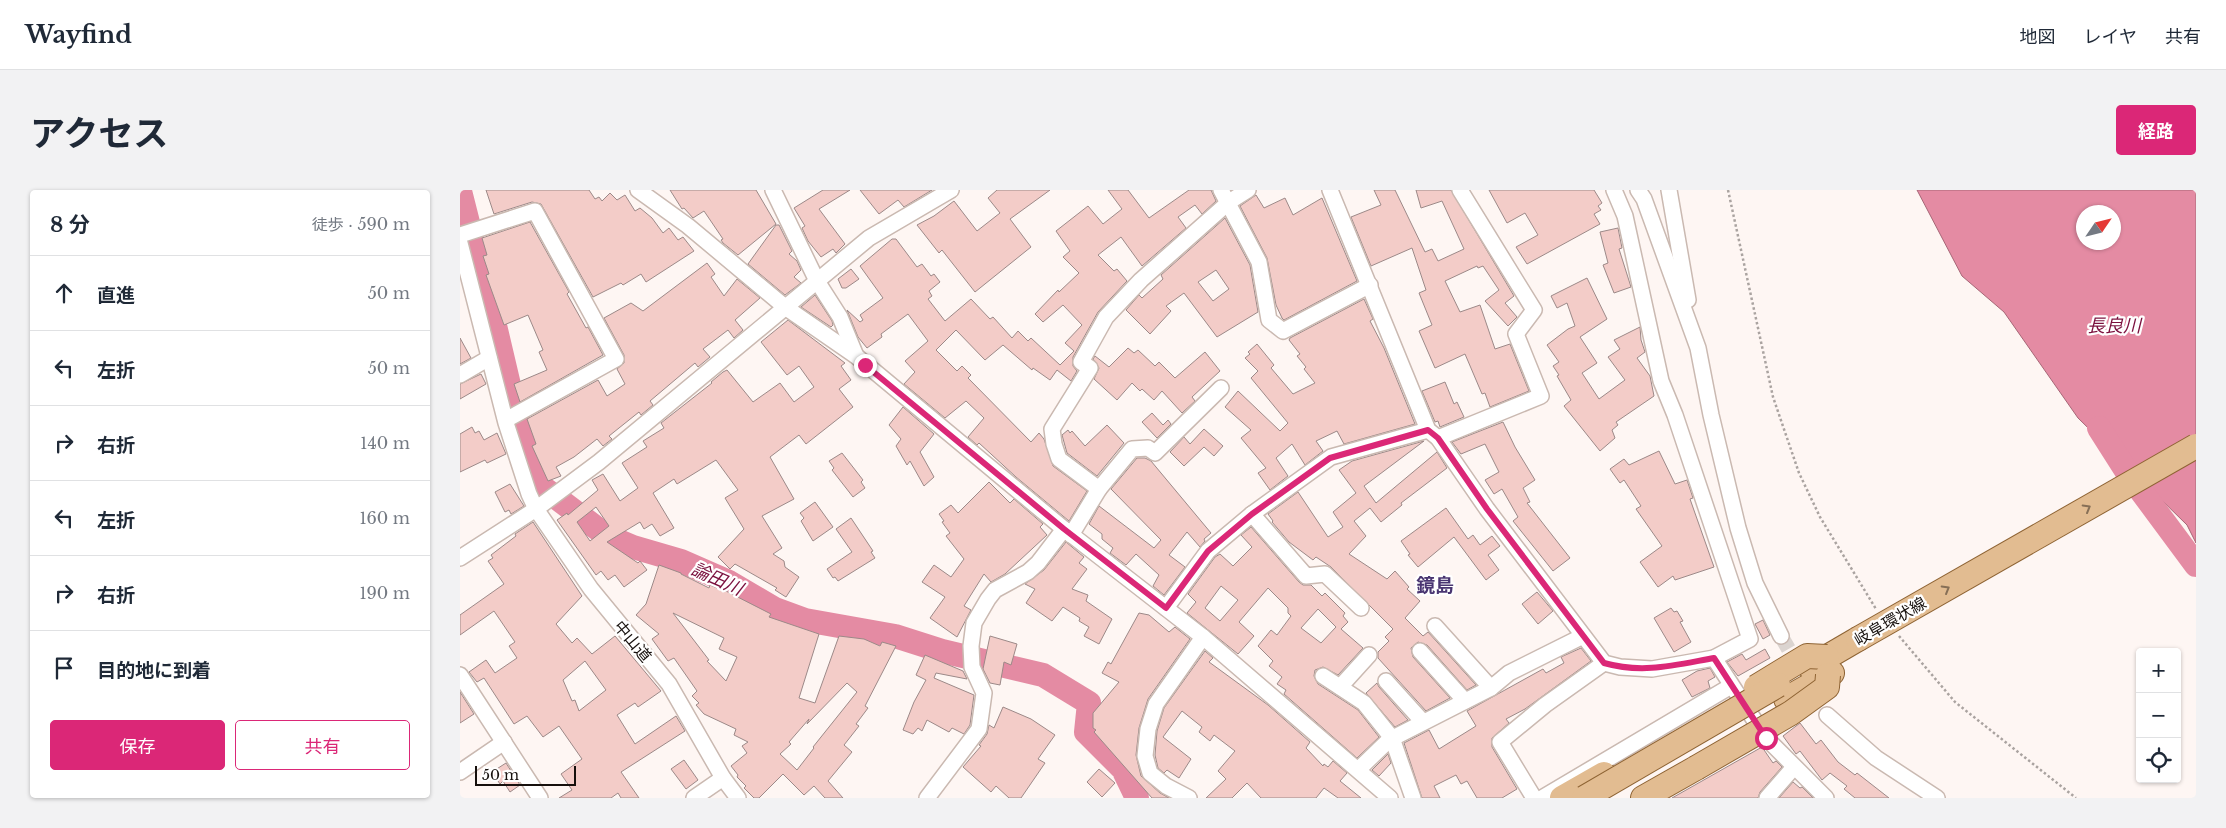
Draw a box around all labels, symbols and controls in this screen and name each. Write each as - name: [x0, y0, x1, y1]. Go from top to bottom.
- text: Wayfind: [25, 20, 132, 49]
- text: 地図: [2020, 26, 2056, 48]
- text: レイヤ: [2084, 26, 2137, 48]
- text: 共有: [2165, 26, 2201, 48]
- button: 経路: [2116, 105, 2196, 155]
- text: アクセス: [30, 112, 168, 155]
- north arrow: [2076, 205, 2121, 250]
- text: 8 分: [50, 212, 90, 238]
- text: 徒歩 · 590 m: [312, 214, 410, 234]
- icon: ahead: [50, 279, 78, 307]
- text: 50 m: [368, 283, 410, 303]
- text: 直進: [97, 284, 135, 307]
- water label: 長良川: [2087, 315, 2143, 337]
- icon: left: [50, 354, 78, 382]
- route end: [854, 354, 877, 377]
- text: 50 m: [368, 358, 410, 378]
- text: 左折: [97, 359, 135, 382]
- icon: right: [50, 429, 78, 457]
- text: 140 m: [360, 433, 410, 453]
- text: 右折: [97, 434, 135, 457]
- icon: left: [50, 504, 78, 532]
- one-way arrow: [2081, 504, 2090, 514]
- text: 160 m: [359, 508, 410, 528]
- text: 左折: [97, 509, 135, 532]
- water label: 論田川: [688, 558, 748, 601]
- district label: 鏡島: [1416, 574, 1454, 597]
- icon: right: [50, 579, 78, 607]
- text: 190 m: [359, 583, 410, 603]
- text: 右折: [97, 584, 135, 607]
- one-way arrow: [1940, 585, 1949, 595]
- street label: 岐阜環状線: [1850, 592, 1930, 650]
- street label: 中山道: [610, 616, 656, 666]
- map controls: [2136, 648, 2181, 783]
- button: +: [2136, 648, 2181, 693]
- icon: arrive: [50, 654, 78, 682]
- text: 目的地に到着: [97, 659, 211, 682]
- button: −: [2136, 693, 2181, 738]
- button: 保存: [50, 720, 225, 770]
- button: 共有: [235, 720, 410, 770]
- route start: [1755, 727, 1778, 750]
- button: locate: [2136, 738, 2181, 783]
- scale bar: [475, 763, 576, 786]
- text: 50 m: [482, 766, 519, 784]

